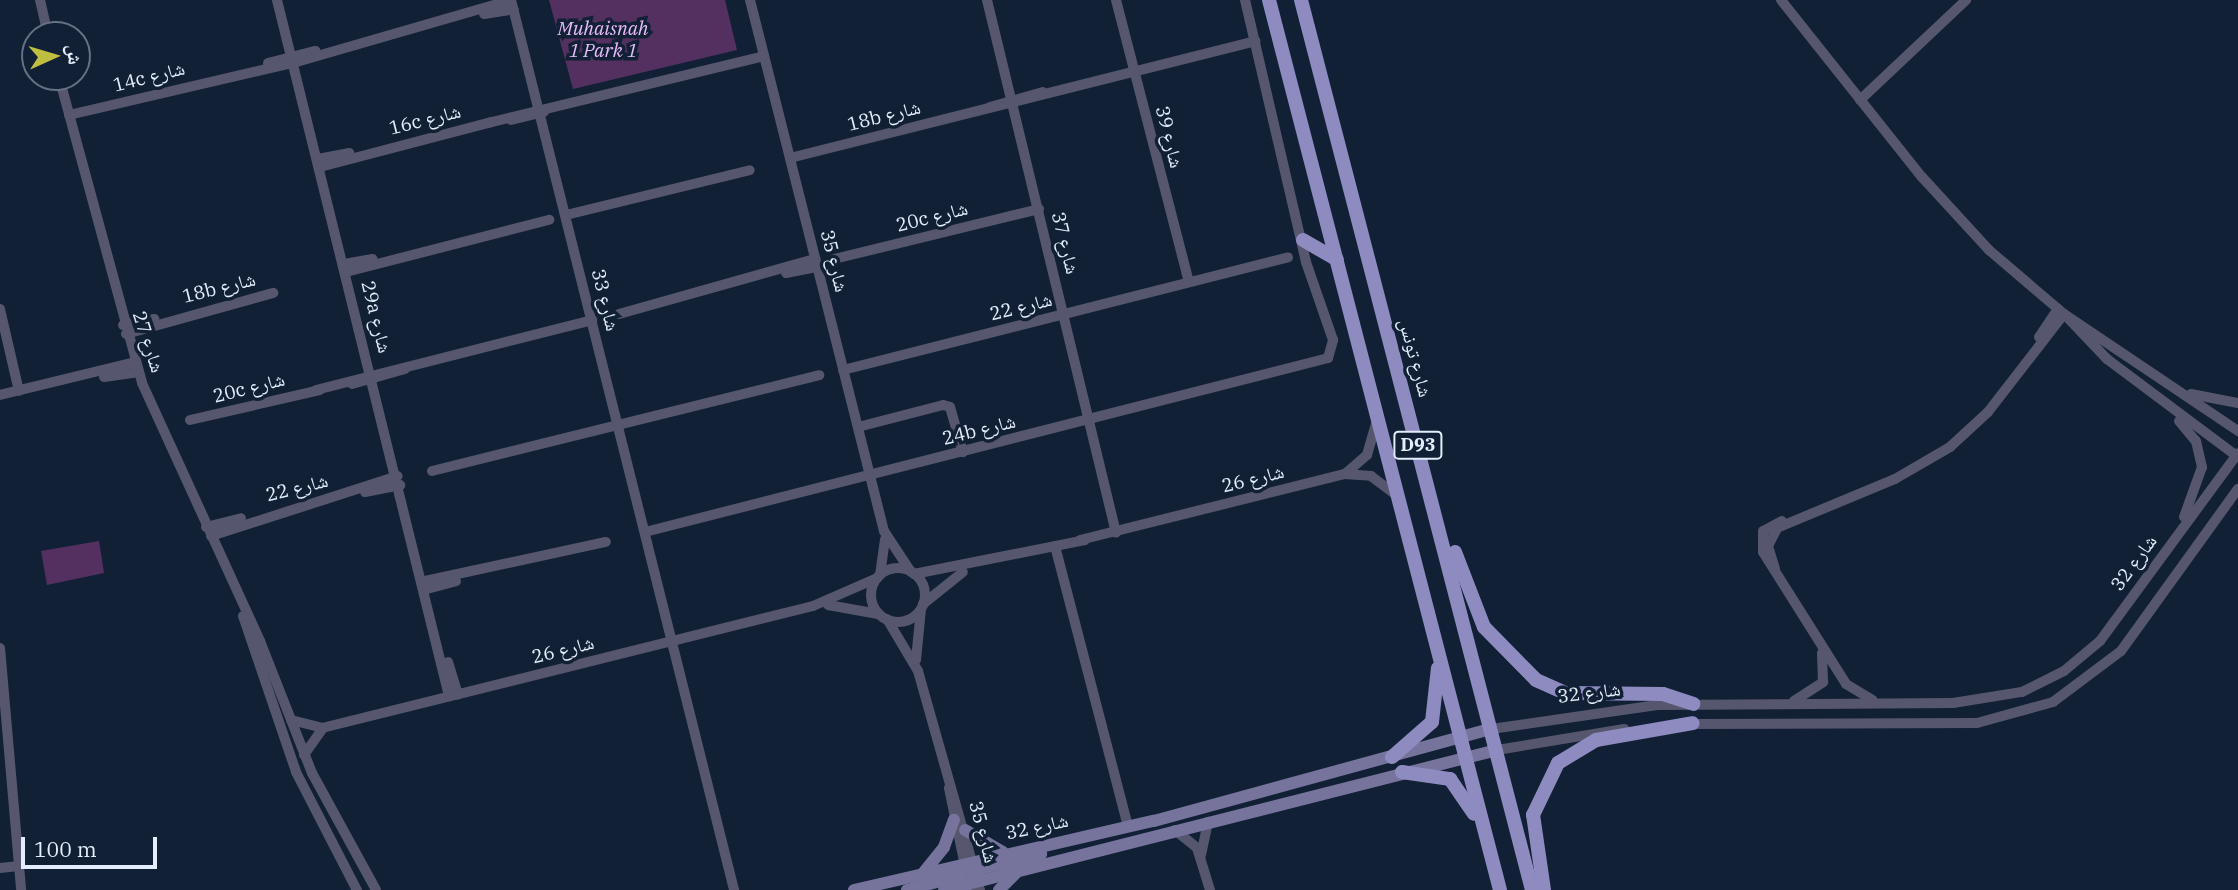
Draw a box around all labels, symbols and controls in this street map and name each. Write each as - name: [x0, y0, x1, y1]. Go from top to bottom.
- park label: Muhaisnah 1 Park 1: [557, 18, 649, 62]
- north arrow: [21, 21, 91, 91]
- text: ش: [62, 44, 88, 66]
- street label: 14c شارع: [111, 57, 187, 97]
- street label: 18b شارع: [845, 96, 923, 136]
- street label: 16c شارع: [387, 100, 463, 140]
- street label: شارع 39: [1150, 104, 1188, 170]
- street label: 20c شارع: [894, 197, 970, 237]
- street label: شارع 37: [1046, 210, 1084, 276]
- street label: شارع 35: [815, 228, 853, 294]
- street label: شارع 33: [586, 267, 624, 333]
- street label: 18b شارع: [180, 268, 258, 308]
- street label: 29a شارع: [356, 278, 396, 356]
- street label: شارع 22: [988, 288, 1054, 326]
- street label: شارع 27: [127, 308, 169, 376]
- street label: شارع تونس: [1394, 316, 1436, 400]
- street label: 20c شارع: [211, 368, 287, 408]
- street label: 24b شارع: [940, 410, 1018, 450]
- road number: D93: [1392, 430, 1444, 460]
- street label: شارع 26: [1220, 460, 1286, 498]
- street label: شارع 22: [264, 469, 330, 507]
- street label: شارع 32: [2106, 531, 2162, 595]
- street label: شارع 26: [530, 631, 596, 669]
- street label: شارع 32: [1556, 678, 1622, 708]
- street label: شارع 35: [964, 798, 1002, 866]
- street label: شارع 32: [1004, 809, 1070, 845]
- scale bar: [24, 824, 161, 868]
- text: 100 m: [34, 835, 97, 863]

